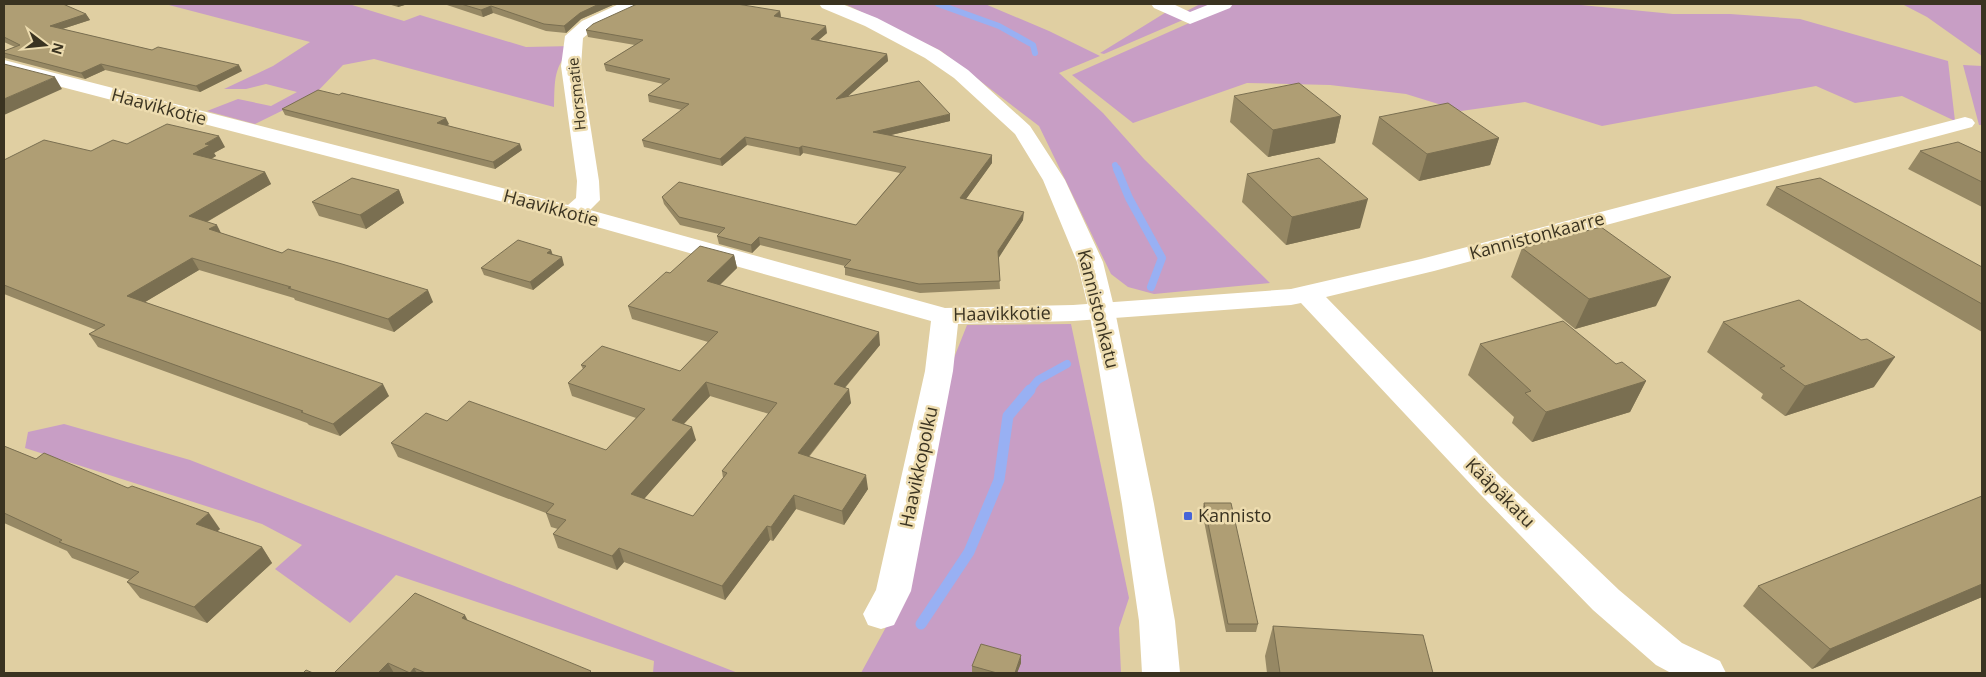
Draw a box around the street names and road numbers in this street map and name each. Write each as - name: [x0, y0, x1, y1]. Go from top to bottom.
- street label: Horsmatie: [562, 57, 590, 132]
- street label: Haavikkotie: [109, 82, 210, 130]
- street label: Haavikkotie: [501, 183, 602, 231]
- street label: Kannistonkaarre: [1467, 205, 1607, 265]
- street label: Kannistonkatu: [1073, 247, 1125, 371]
- street label: Haavikkotie: [953, 300, 1051, 326]
- street label: Haavikkopolku: [893, 404, 943, 530]
- street label: Kääpäkatu: [1461, 452, 1541, 532]

